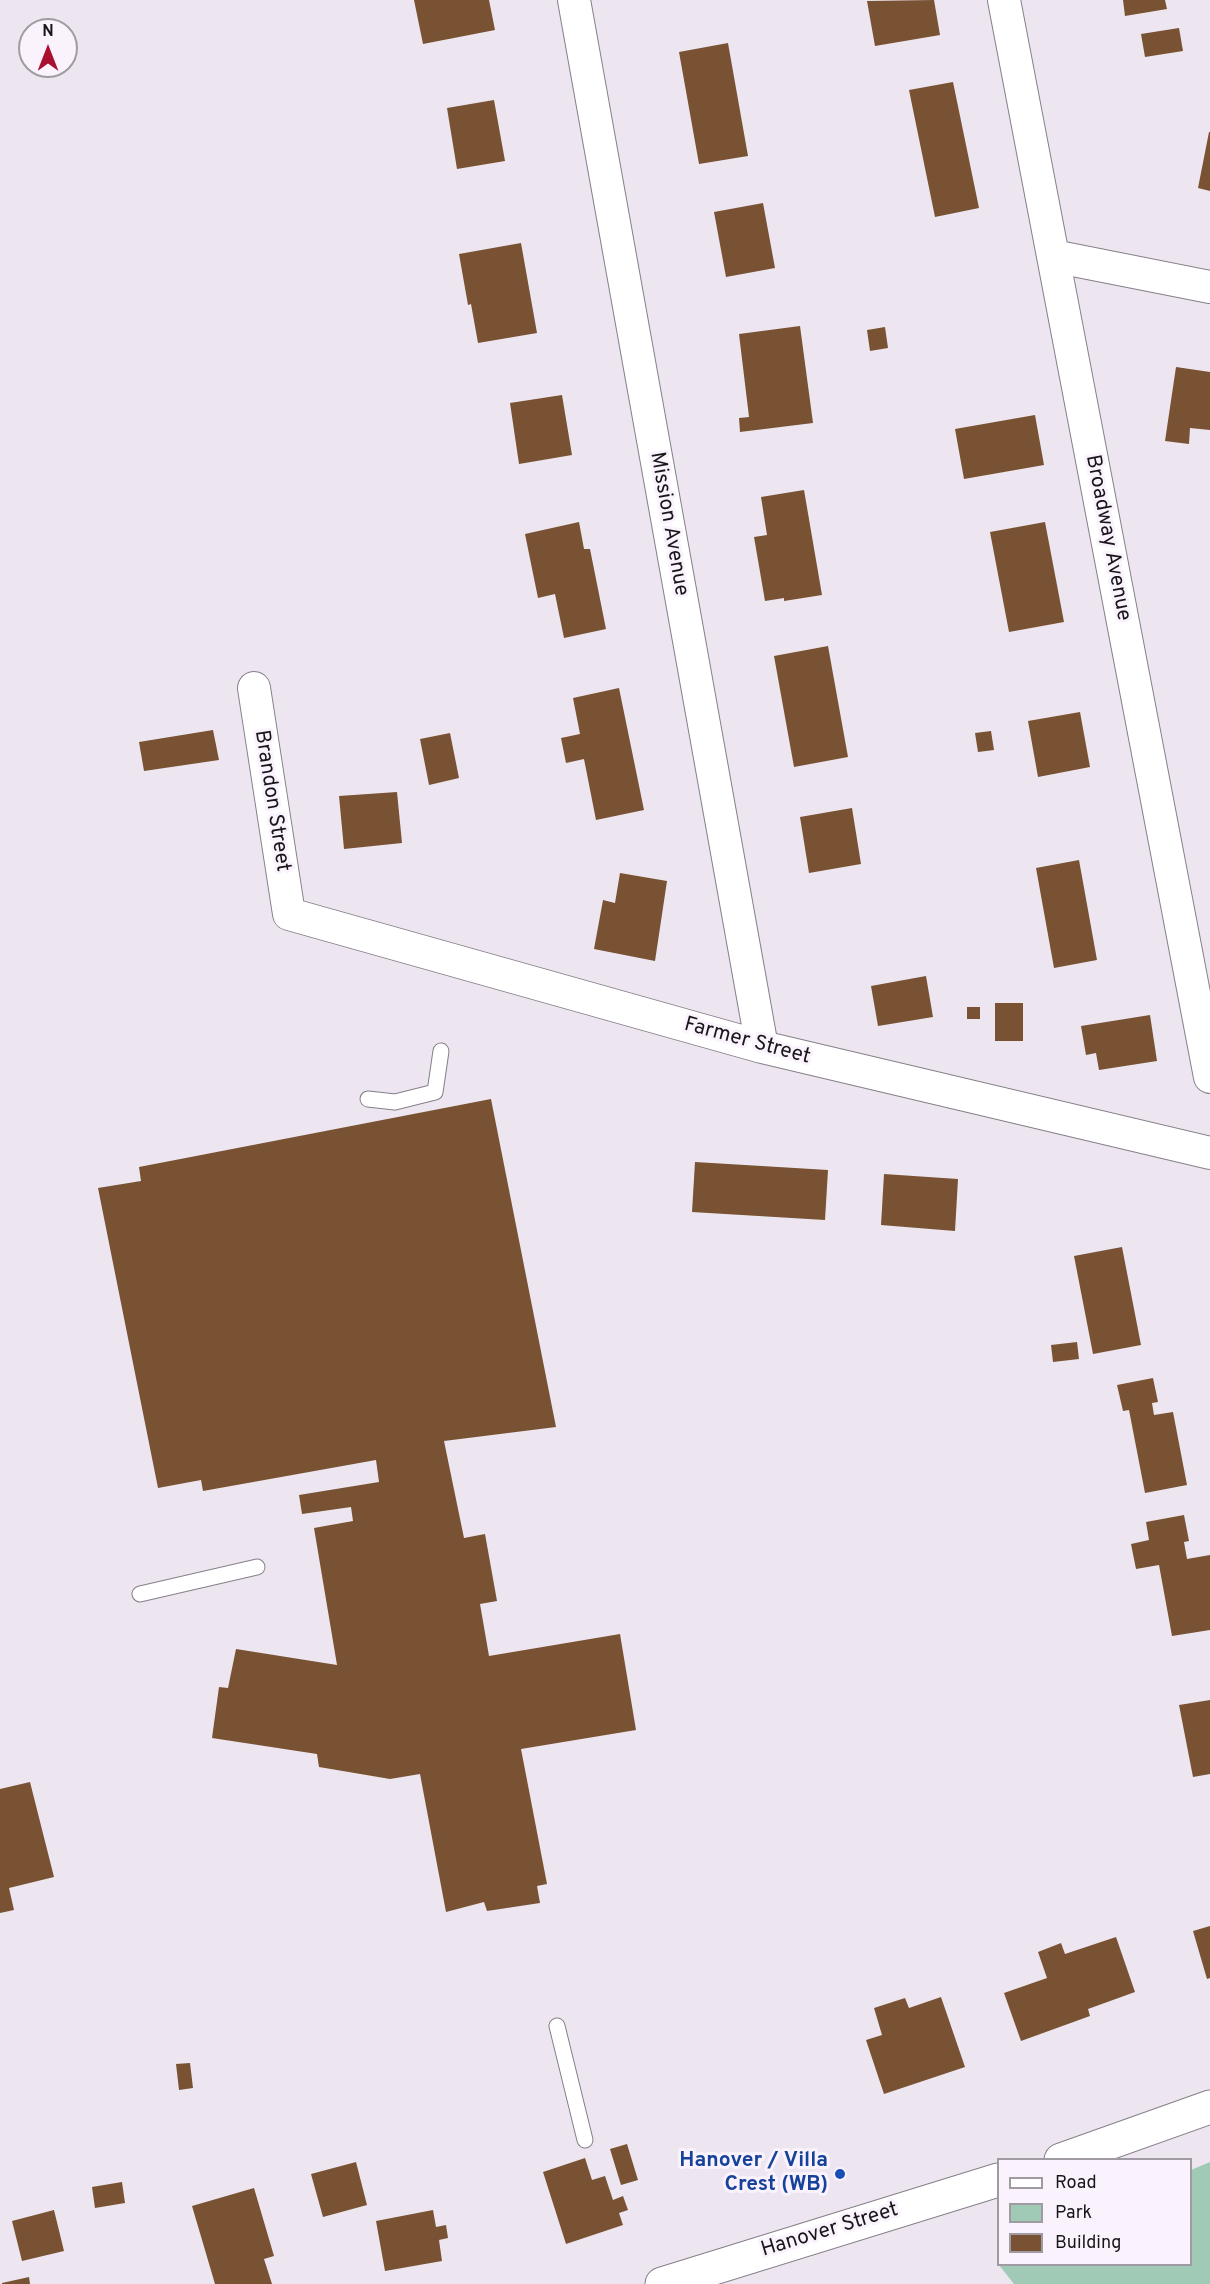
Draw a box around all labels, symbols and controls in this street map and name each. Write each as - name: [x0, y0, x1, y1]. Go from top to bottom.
- north arrow: [18, 18, 78, 78]
- text: N: [42, 22, 54, 42]
- street label: Mission Avenue: [643, 450, 693, 598]
- street label: Broadway Avenue: [1079, 453, 1135, 623]
- street label: Brandon Street: [247, 728, 295, 874]
- street label: Farmer Street: [681, 1013, 813, 1071]
- place label: Hanover / Villa Crest (WB): [679, 2149, 828, 2199]
- legend: [997, 2158, 1192, 2266]
- marker: Hanover / Villa Crest (WB): [833, 2167, 847, 2181]
- text: Road: [1055, 2172, 1097, 2195]
- street label: Hanover Street: [758, 2198, 902, 2264]
- text: Park: [1055, 2202, 1092, 2225]
- text: Building: [1055, 2232, 1121, 2255]

